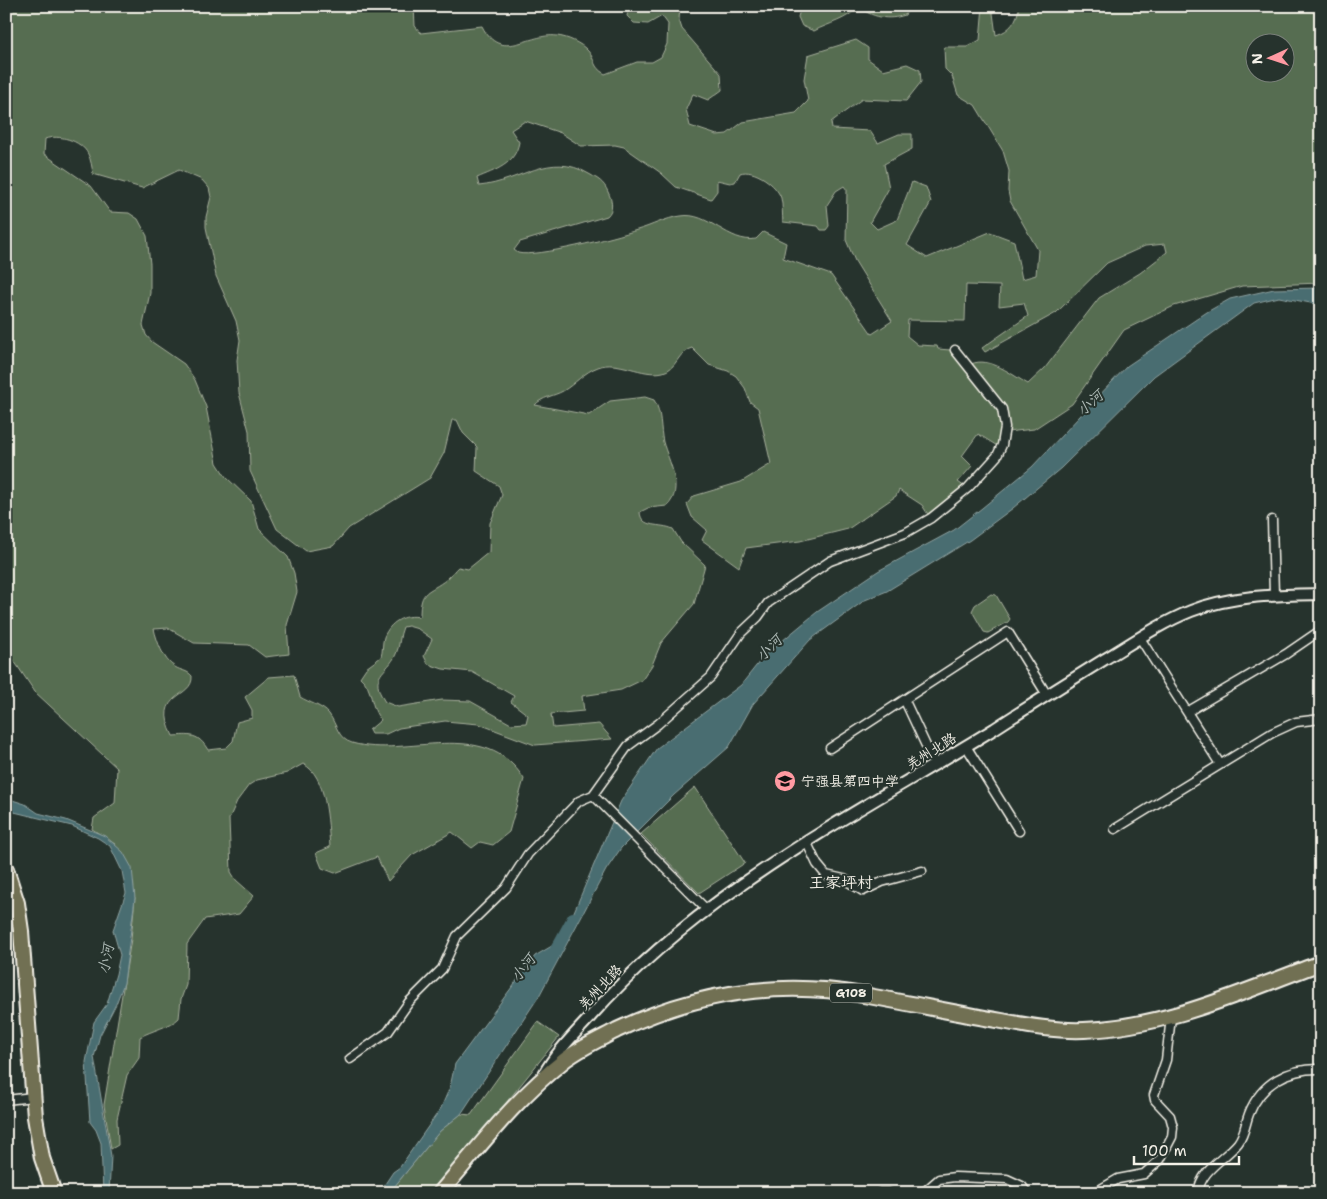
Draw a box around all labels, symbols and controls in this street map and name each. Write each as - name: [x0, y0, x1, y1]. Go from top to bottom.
- north arrow: [1244, 32, 1294, 82]
- text: N: [1248, 53, 1266, 65]
- water label: 小河: [1072, 384, 1110, 420]
- water label: 小河: [751, 628, 789, 666]
- street label: 羌州北路: [902, 729, 960, 773]
- school or university icon: 宁强县第四中学: [773, 769, 797, 793]
- place label: 宁强县第四中学: [801, 772, 899, 790]
- district label: 王家坪村: [809, 872, 873, 893]
- water label: 小河: [94, 940, 119, 976]
- water label: 小河: [506, 948, 542, 986]
- street label: 羌州北路: [574, 960, 626, 1014]
- road number: G108: [830, 984, 872, 1002]
- scale bar: [1134, 1134, 1240, 1166]
- text: 100 m: [1142, 1141, 1187, 1161]

